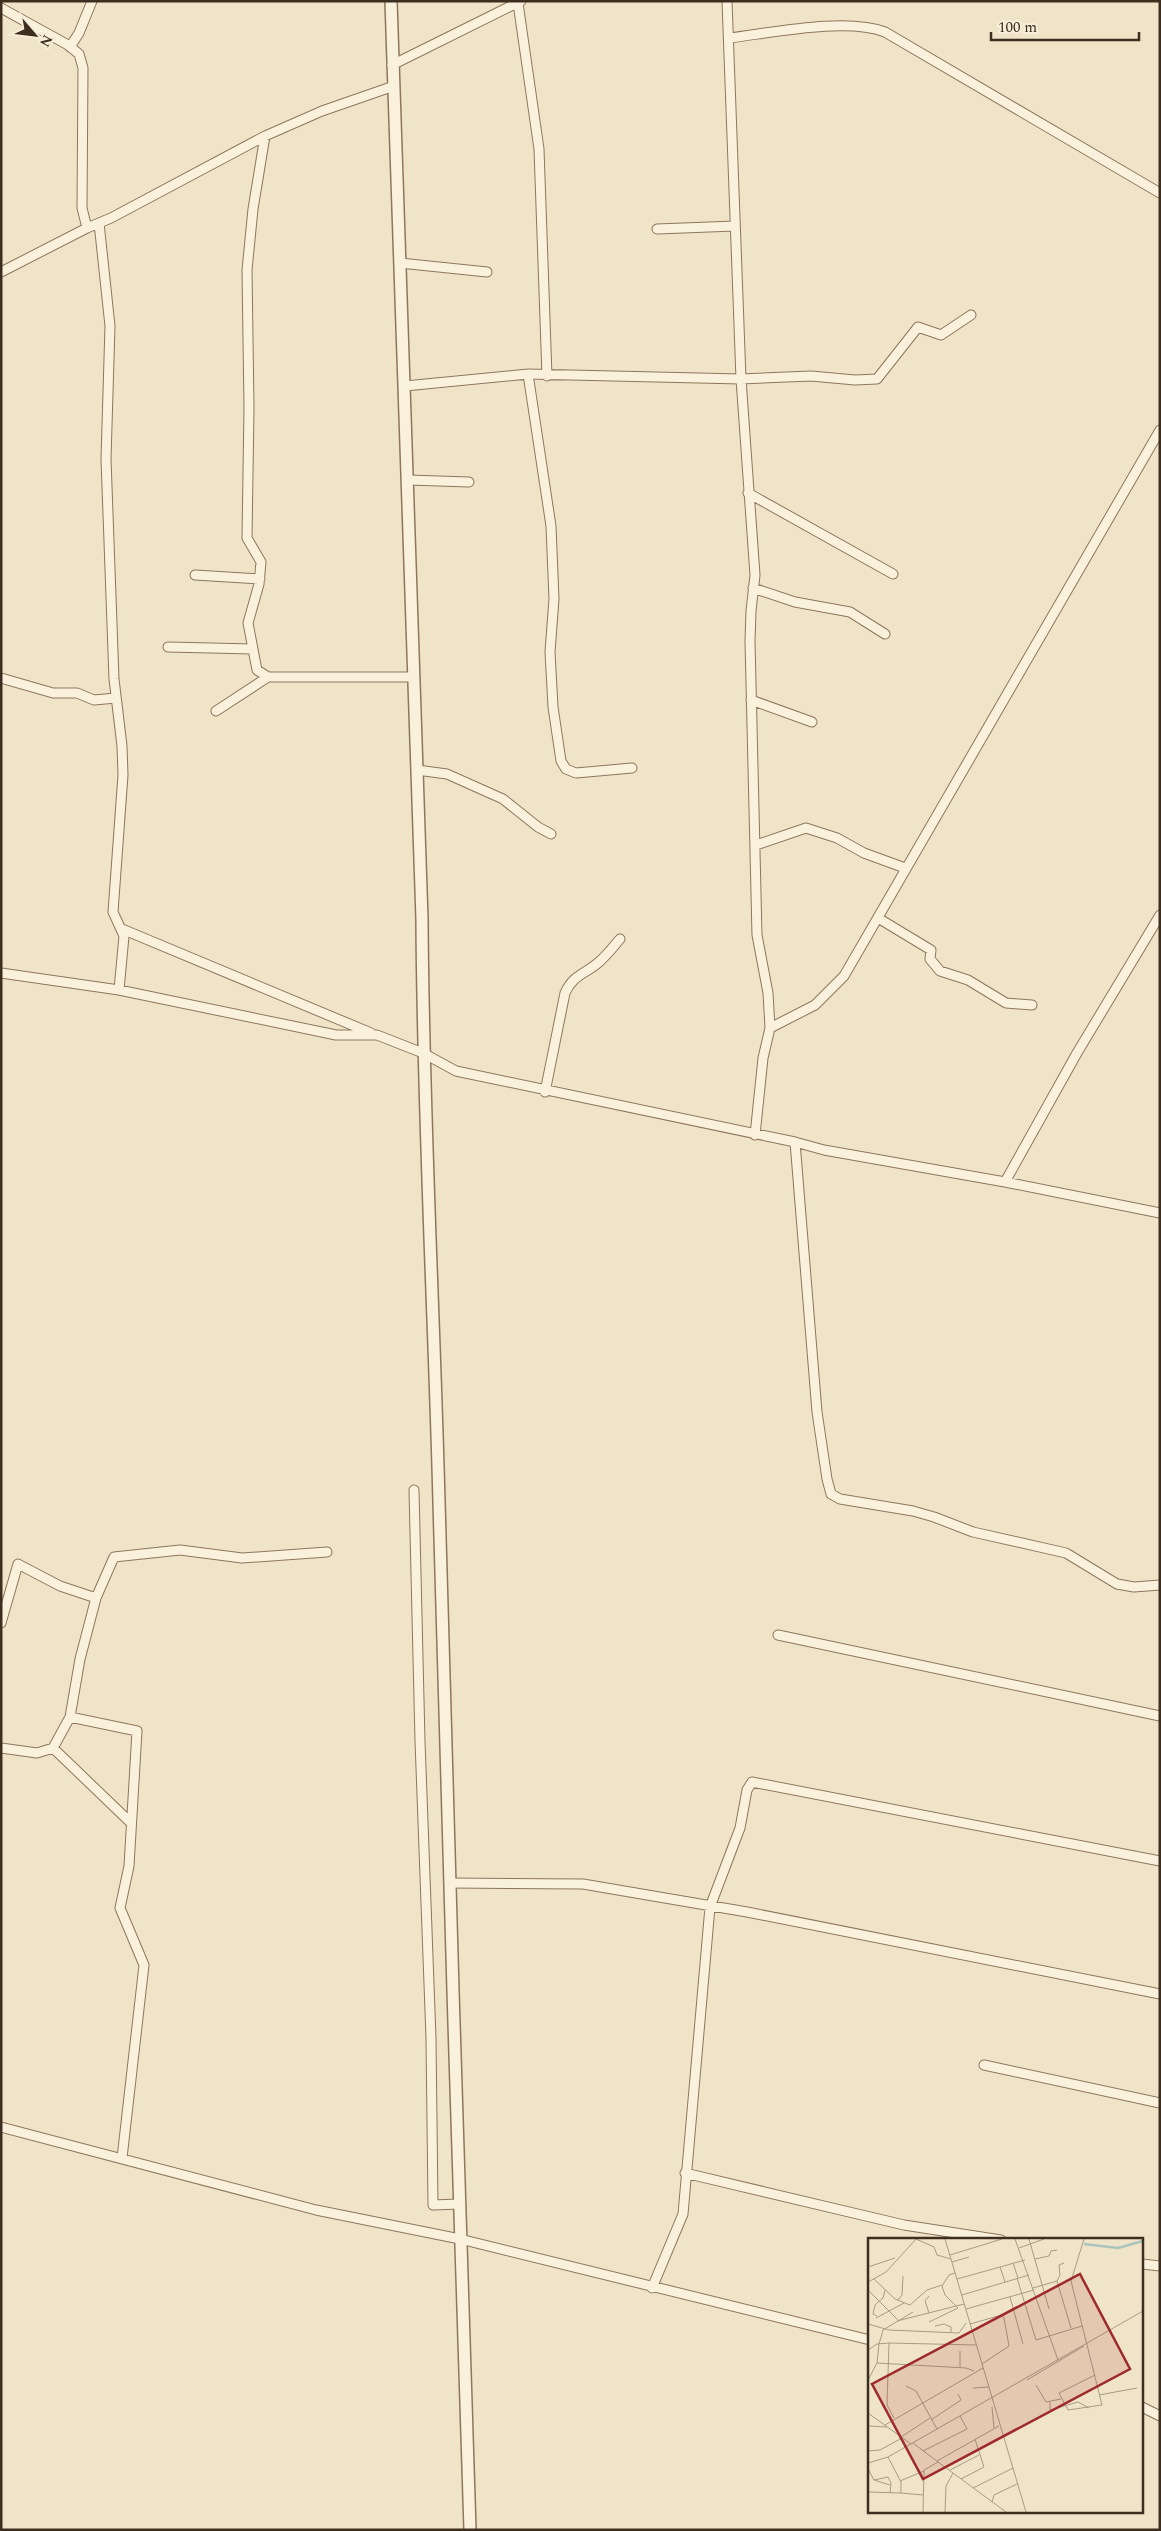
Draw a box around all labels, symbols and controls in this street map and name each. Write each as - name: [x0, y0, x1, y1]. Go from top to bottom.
- north arrow: [10, 10, 60, 60]
- scale bar: [991, 10, 1138, 42]
- text: 100 m: [998, 16, 1037, 39]
- text: N: [34, 31, 58, 51]
- inset map: [868, 2238, 1144, 2514]

